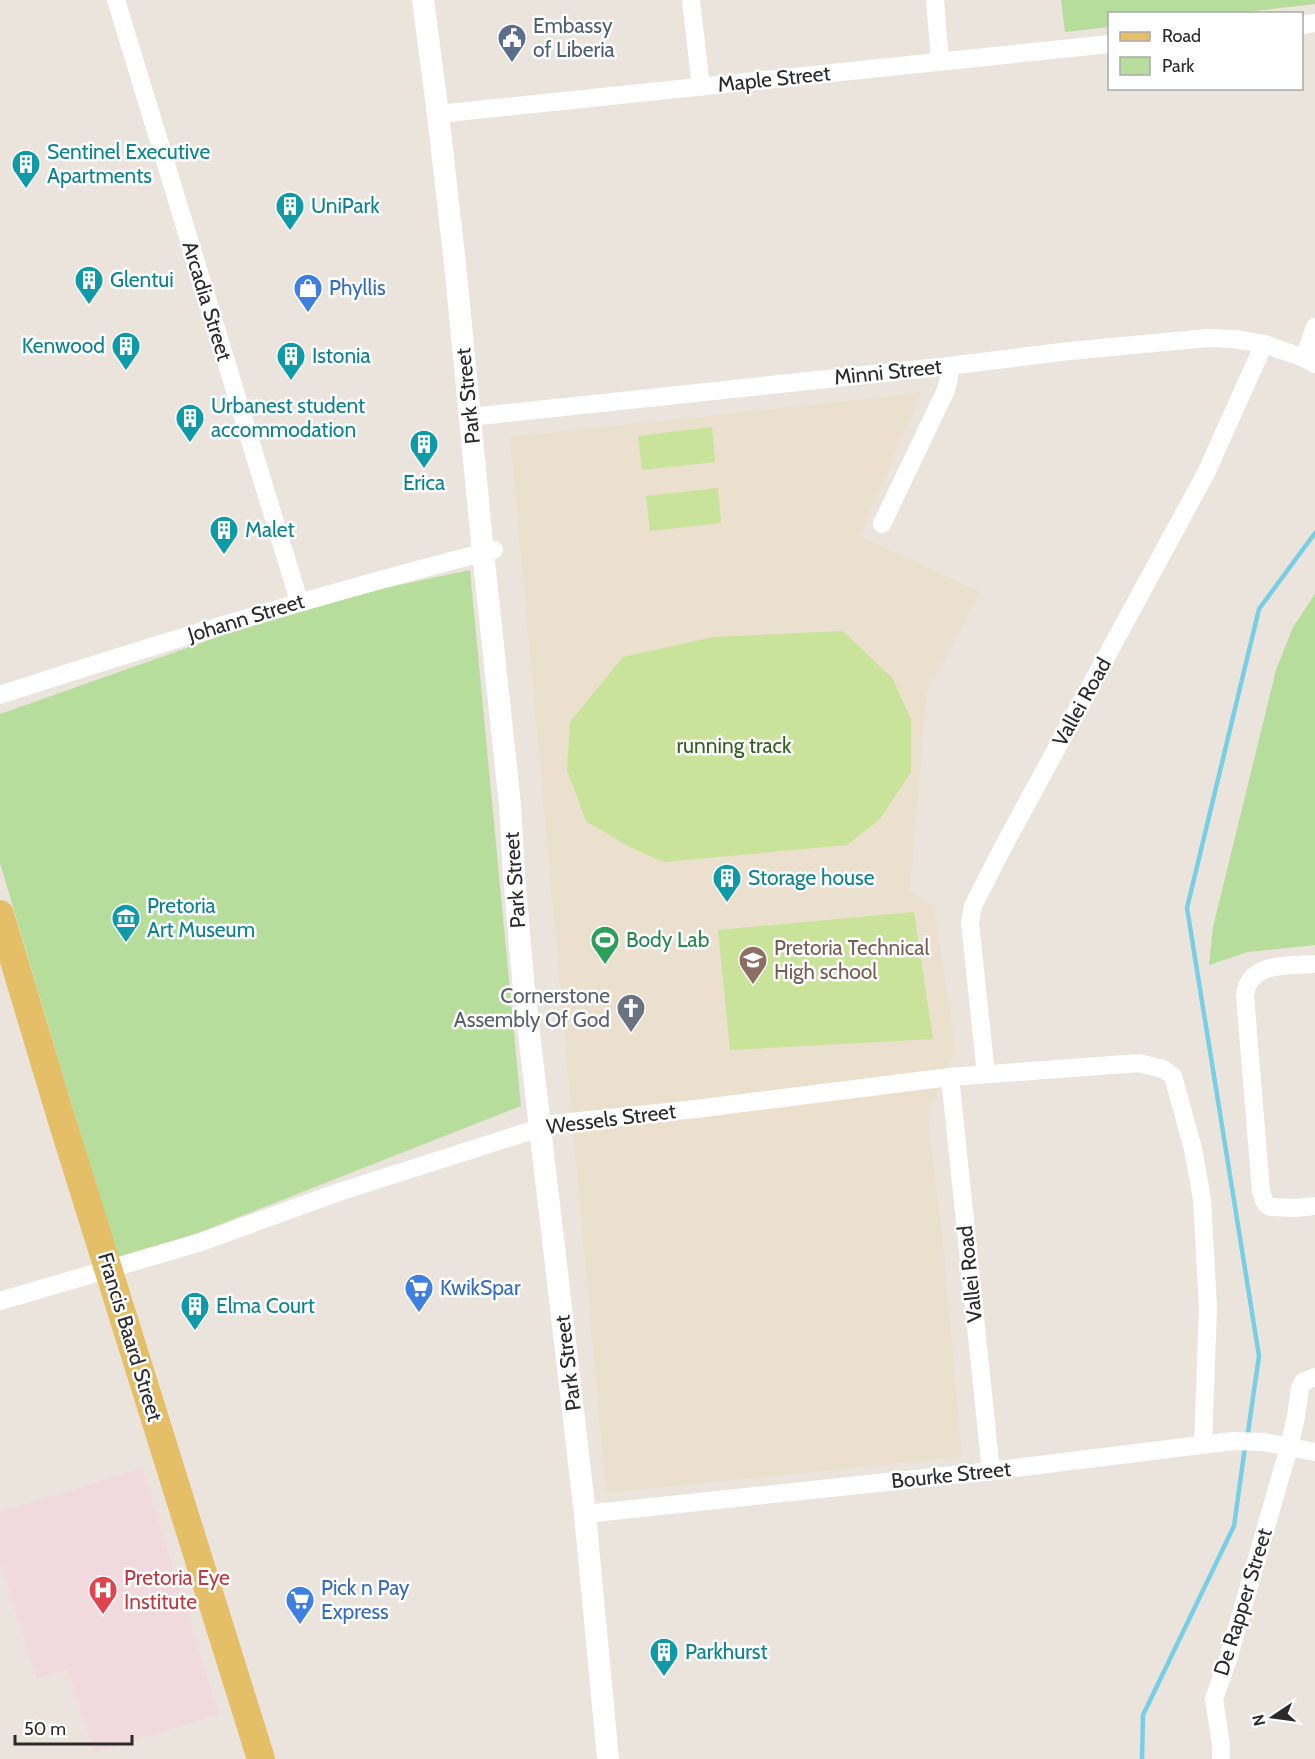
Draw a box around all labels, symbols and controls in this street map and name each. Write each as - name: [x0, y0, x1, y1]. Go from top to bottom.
- legend: [1108, 12, 1303, 90]
- place label: Embassy of Liberia: [533, 13, 615, 62]
- public building icon: Embassy of Liberia: [496, 22, 528, 64]
- text: Road: [1162, 25, 1201, 47]
- text: Park: [1162, 55, 1195, 77]
- street label: Maple Street: [716, 60, 831, 97]
- place label: Sentinel Executive Apartments: [47, 139, 210, 188]
- building icon: Sentinel Executive Apartments: [10, 148, 42, 190]
- building icon: UniPark: [274, 190, 306, 232]
- place label: UniPark: [311, 193, 380, 218]
- street label: Arcadia Street: [177, 238, 238, 364]
- building icon: Glentui: [73, 264, 105, 306]
- place label: Glentui: [110, 267, 174, 292]
- shop icon: Phyllis: [292, 272, 324, 314]
- place label: Phyllis: [329, 275, 386, 300]
- building icon: Kenwood: [110, 330, 142, 372]
- place label: Kenwood: [22, 333, 105, 358]
- building icon: Istonia: [275, 340, 307, 382]
- place label: Istonia: [312, 343, 371, 368]
- street label: Park Street: [450, 347, 485, 445]
- street label: Minni Street: [833, 353, 943, 390]
- place label: Urbanest student accommodation: [211, 393, 365, 442]
- building icon: Urbanest student accommodation: [174, 402, 206, 444]
- building icon: Erica: [408, 428, 440, 470]
- place label: Erica: [403, 470, 445, 495]
- building icon: Malet: [208, 514, 240, 556]
- place label: Malet: [245, 517, 295, 542]
- street label: Johann Street: [184, 588, 307, 647]
- street label: Vallei Road: [1047, 653, 1116, 750]
- park label: running track: [676, 733, 792, 758]
- street label: Park Street: [499, 831, 530, 929]
- building icon: Storage house: [711, 862, 743, 904]
- place label: Storage house: [748, 865, 875, 890]
- place label: Pretoria Art Museum: [147, 893, 255, 942]
- museum icon: Pretoria Art Museum: [110, 902, 142, 944]
- sports icon: Body Lab: [589, 924, 621, 966]
- place label: Body Lab: [626, 927, 709, 952]
- place label: Pretoria Technical High school: [774, 935, 929, 984]
- school or university icon: Pretoria Technical High school: [737, 944, 769, 986]
- place label: Cornerstone Assembly Of God: [454, 983, 610, 1032]
- church icon: Cornerstone Assembly Of God: [615, 992, 647, 1034]
- street label: Wessels Street: [545, 1098, 677, 1139]
- street label: Vallei Road: [952, 1224, 987, 1324]
- street label: Francis Baard Street: [93, 1249, 168, 1424]
- supermarket icon: KwikSpar: [403, 1272, 435, 1314]
- place label: KwikSpar: [440, 1275, 521, 1300]
- building icon: Elma Court: [179, 1290, 211, 1332]
- place label: Elma Court: [216, 1293, 315, 1318]
- street label: Park Street: [549, 1314, 586, 1412]
- street label: Bourke Street: [890, 1456, 1012, 1493]
- street label: De Rapper Street: [1208, 1525, 1277, 1679]
- place label: Pretoria Eye Institute: [124, 1565, 230, 1614]
- hospital icon: Pretoria Eye Institute: [87, 1574, 119, 1616]
- place label: Pick n Pay Express: [321, 1575, 410, 1624]
- supermarket icon: Pick n Pay Express: [284, 1584, 316, 1626]
- building icon: Parkhurst: [648, 1636, 680, 1678]
- place label: Parkhurst: [685, 1639, 768, 1664]
- north arrow: [1243, 1687, 1303, 1747]
- scale bar: [15, 1708, 132, 1746]
- text: N: [1248, 1713, 1269, 1728]
- text: 50 m: [24, 1718, 66, 1740]

